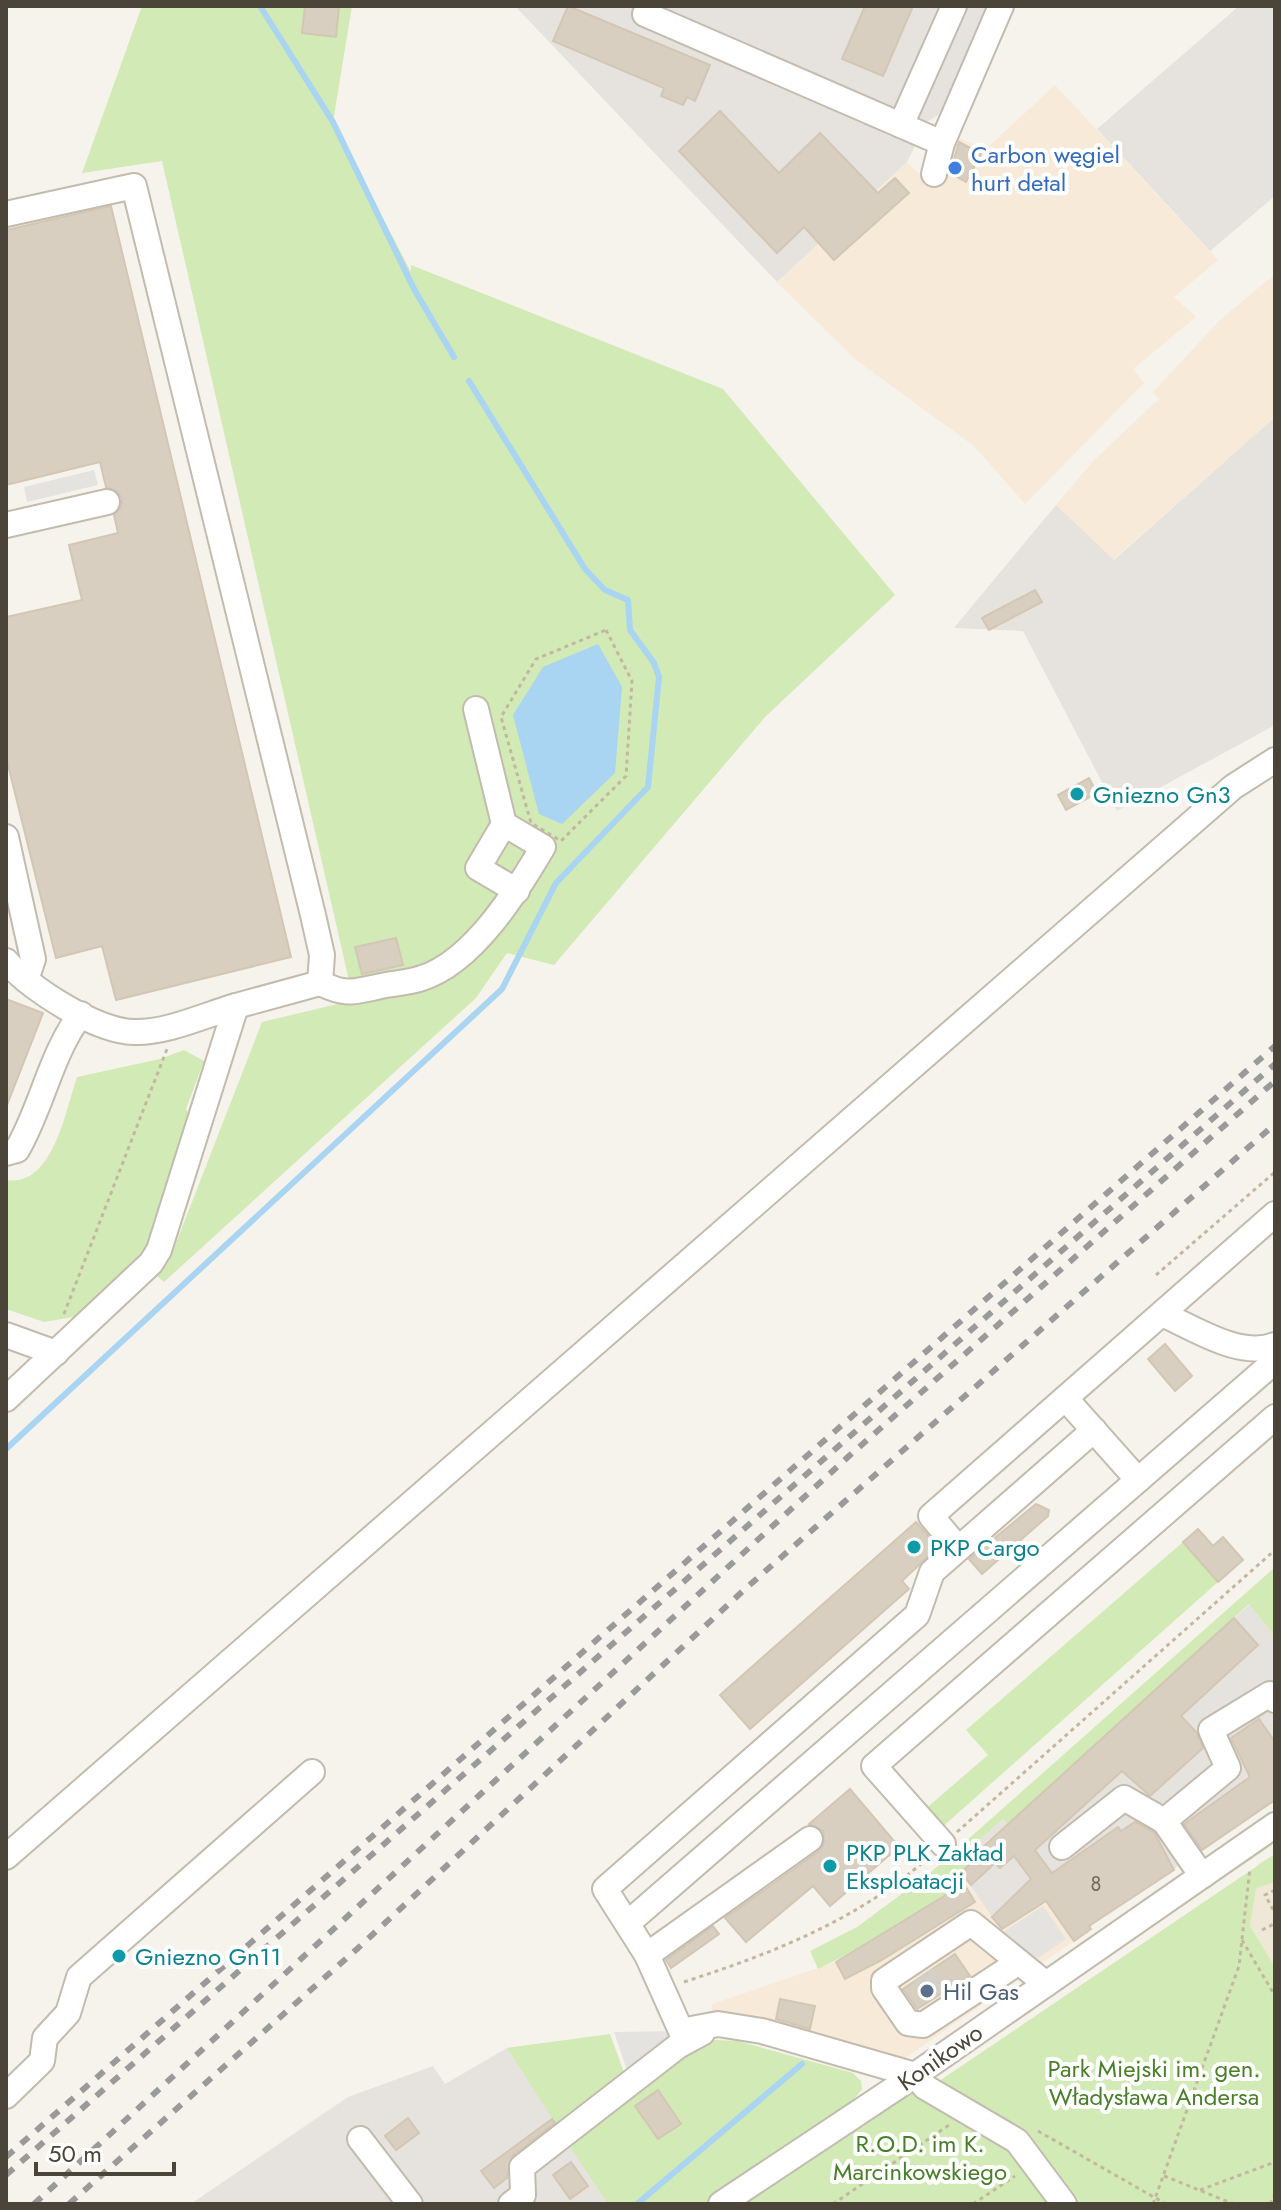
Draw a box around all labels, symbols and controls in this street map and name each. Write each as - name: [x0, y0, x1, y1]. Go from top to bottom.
- place label: Carbon węgiel hurt detal: [971, 137, 1120, 200]
- marker: Carbon węgiel hurt detal: [946, 159, 964, 177]
- place label: Gniezno Gn3: [1093, 777, 1231, 812]
- marker: Gniezno Gn3: [1068, 785, 1086, 803]
- place label: PKP Cargo: [930, 1530, 1040, 1565]
- marker: PKP Cargo: [905, 1538, 923, 1556]
- place label: PKP PLK Zakład Eksploatacji: [846, 1835, 1004, 1898]
- marker: PKP PLK Zakład Eksploatacji: [821, 1857, 839, 1875]
- house number: 8: [1091, 1870, 1101, 1899]
- place label: Gniezno Gn11: [135, 1939, 281, 1974]
- marker: Gniezno Gn11: [110, 1947, 128, 1965]
- place label: Hil Gas: [943, 1974, 1019, 2009]
- marker: Hil Gas: [918, 1982, 936, 2000]
- street label: Konikowo: [890, 2015, 990, 2099]
- park label: Park Miejski im. gen. Władysława Andersa: [1048, 2051, 1260, 2114]
- scale bar: [36, 2126, 174, 2176]
- park label: R.O.D. im K. Marcinkowskiego: [833, 2126, 1007, 2189]
- text: 50 m: [48, 2136, 102, 2171]

